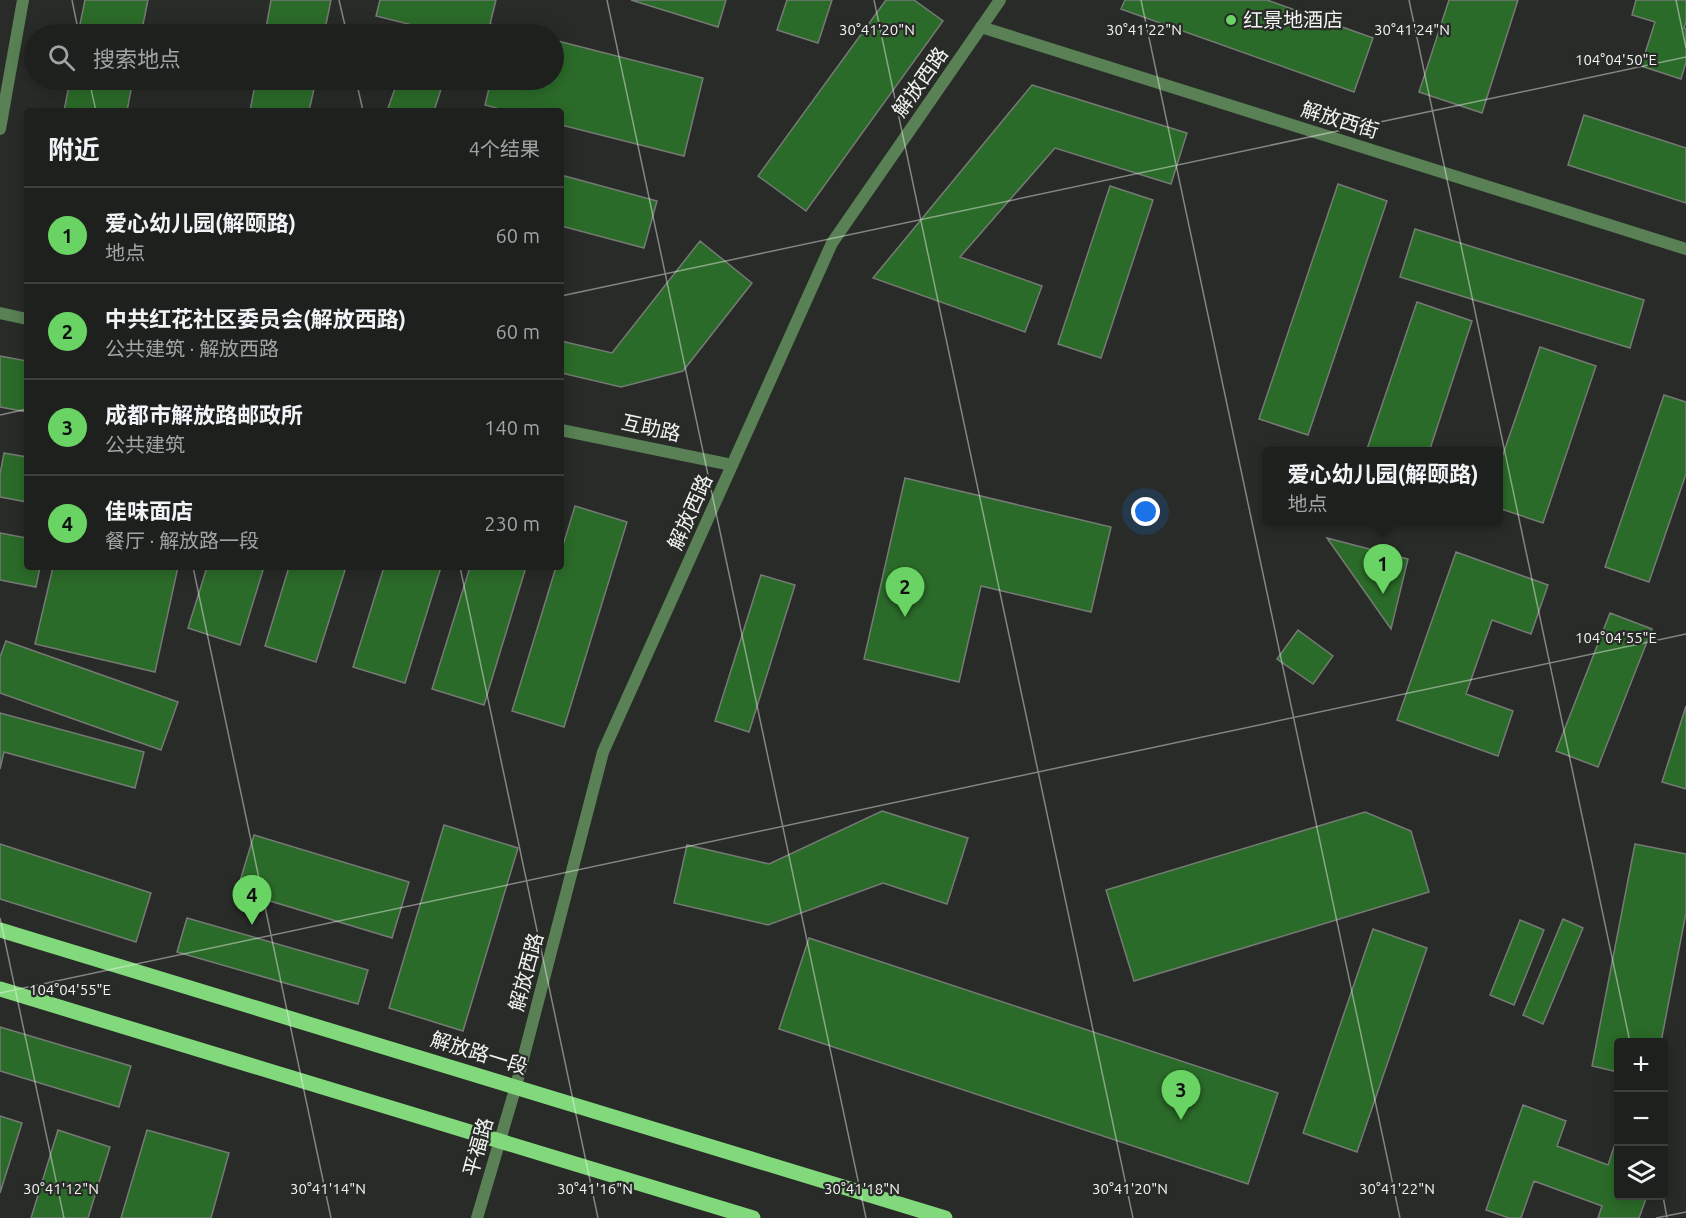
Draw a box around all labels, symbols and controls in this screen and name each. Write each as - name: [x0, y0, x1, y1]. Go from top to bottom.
- place label: 红景地酒店: [1243, 8, 1343, 31]
- marker: 红景地酒店: [1224, 13, 1238, 27]
- text: 30°41'20"N: [839, 21, 915, 38]
- text: 30°41'22"N: [1106, 21, 1182, 38]
- text: 30°41'24"N: [1374, 21, 1450, 38]
- search box: [24, 24, 564, 90]
- icon: search: [45, 41, 78, 74]
- street label: 解放西路: [887, 42, 952, 121]
- text: 搜索地点: [93, 46, 181, 71]
- text: 104°04'50"E: [1575, 51, 1657, 68]
- street label: 解放西街: [1299, 97, 1382, 142]
- text: 附近: [48, 135, 100, 164]
- text: 4个结果: [469, 137, 540, 160]
- text: 爱心幼儿园(解颐路): [105, 210, 296, 235]
- text: 1: [62, 224, 73, 247]
- text: 60 m: [496, 224, 540, 247]
- text: 地点: [105, 241, 145, 264]
- text: 中共红花社区委员会(解放西路): [105, 306, 406, 331]
- text: 2: [62, 320, 73, 343]
- text: 60 m: [496, 320, 540, 343]
- text: 公共建筑 · 解放西路: [105, 337, 279, 360]
- text: 成都市解放路邮政所: [105, 402, 303, 427]
- street label: 互助路: [619, 410, 683, 445]
- text: 3: [62, 416, 73, 439]
- text: 140 m: [484, 416, 540, 439]
- text: 公共建筑: [105, 433, 185, 456]
- popup: [1263, 447, 1503, 525]
- text: 爱心幼儿园(解颐路): [1287, 461, 1479, 486]
- street label: 解放西路: [663, 471, 716, 553]
- text: 地点: [1287, 492, 1327, 515]
- your location: [1131, 497, 1160, 526]
- text: 佳味面店: [105, 498, 193, 523]
- text: 4: [62, 512, 73, 535]
- text: 230 m: [484, 512, 540, 535]
- text: 餐厅 · 解放路一段: [105, 529, 259, 552]
- pin: 1: [1364, 544, 1402, 594]
- pin: 2: [886, 568, 924, 617]
- text: 104°04'55"E: [1575, 629, 1657, 646]
- pin: 4: [232, 876, 272, 925]
- street label: 解放西路: [504, 930, 547, 1013]
- text: 104°04'55"E: [29, 981, 111, 998]
- street label: 解放路一段: [428, 1027, 530, 1078]
- map controls: [1614, 1038, 1668, 1200]
- button: +: [1614, 1038, 1668, 1092]
- pin: 3: [1162, 1070, 1200, 1120]
- button: −: [1614, 1092, 1668, 1146]
- street label: 平福路: [458, 1115, 497, 1179]
- button: layers: [1614, 1146, 1668, 1200]
- text: 30°41'12"N: [23, 1180, 99, 1197]
- text: 30°41'14"N: [290, 1180, 366, 1197]
- text: 30°41'16"N: [557, 1180, 633, 1197]
- text: 30°41'18"N: [824, 1180, 900, 1197]
- text: 30°41'20"N: [1092, 1180, 1168, 1197]
- text: 30°41'22"N: [1359, 1180, 1435, 1197]

